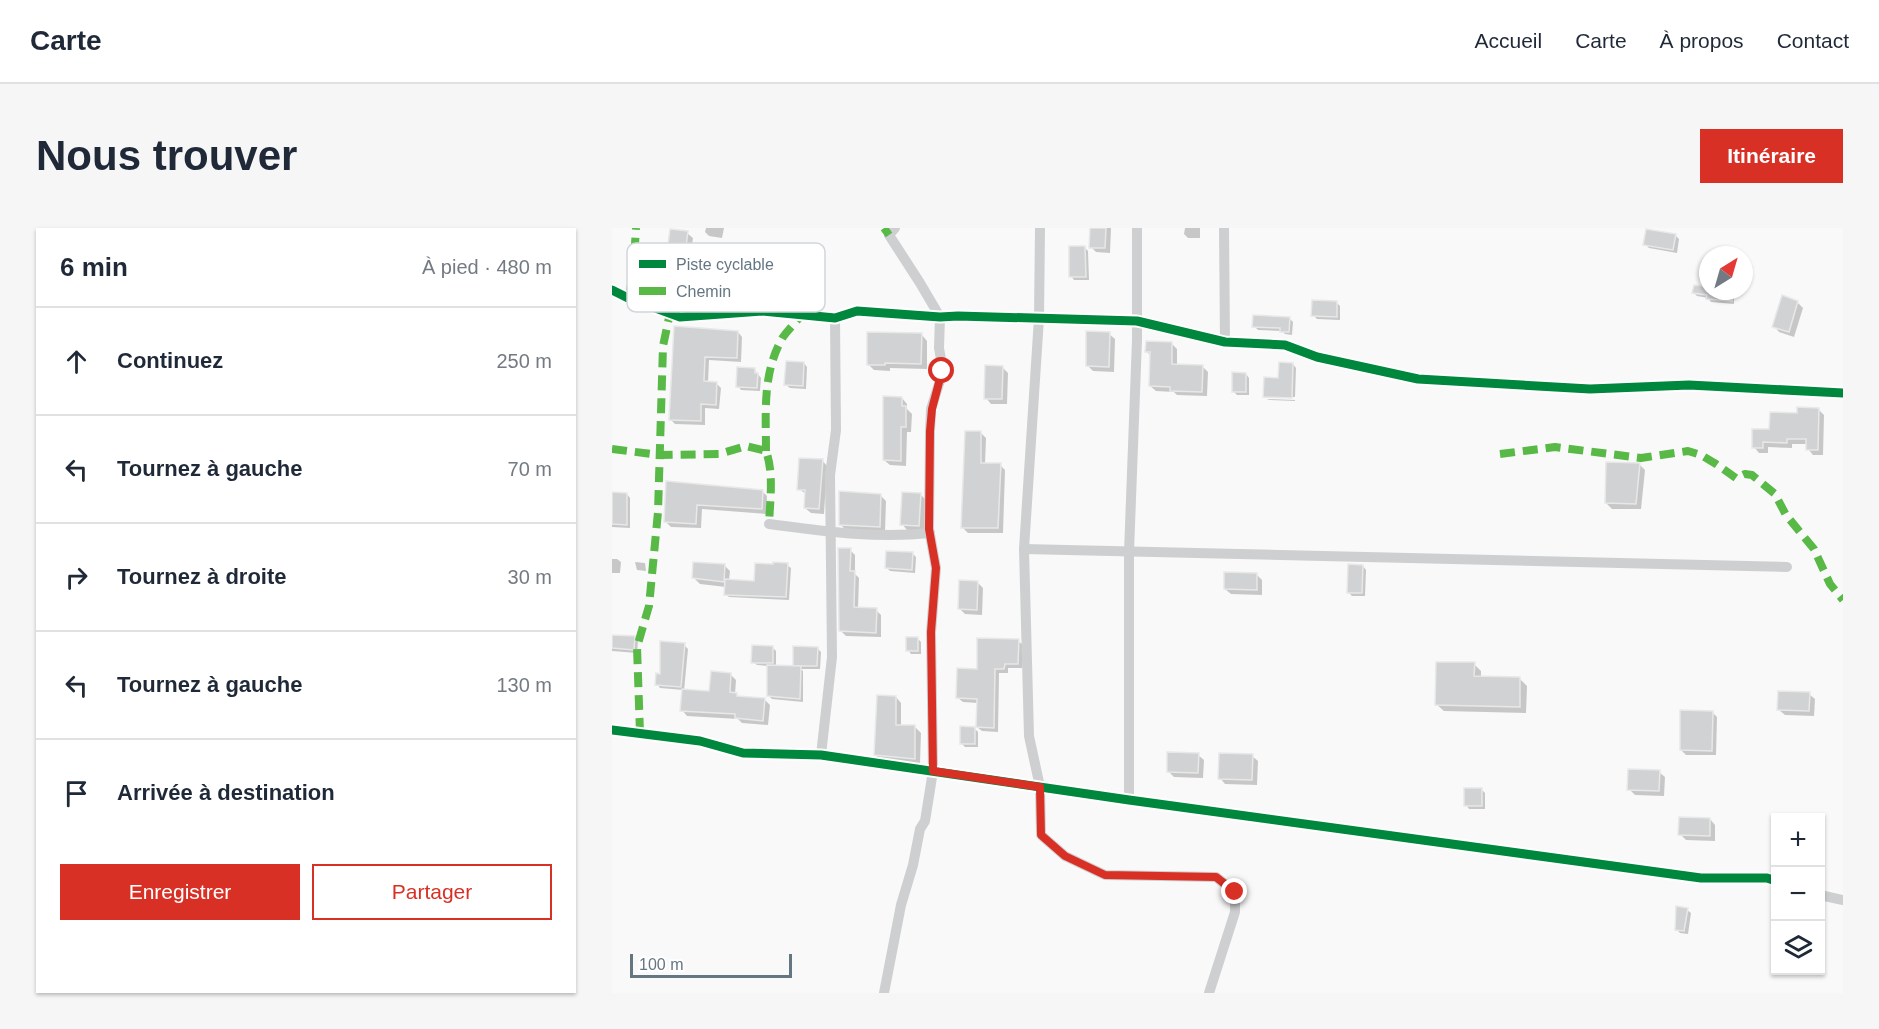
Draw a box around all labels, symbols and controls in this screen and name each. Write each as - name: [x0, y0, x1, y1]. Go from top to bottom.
- text: Carte: [30, 25, 102, 56]
- text: Accueil: [1475, 29, 1542, 52]
- text: Carte: [1575, 29, 1627, 52]
- text: À propos: [1660, 29, 1744, 52]
- text: Contact: [1777, 29, 1849, 52]
- button: Itinéraire: [1700, 129, 1843, 183]
- text: Nous trouver: [36, 132, 297, 179]
- legend: [627, 243, 825, 312]
- north arrow: [1699, 246, 1753, 300]
- text: 6 min: [60, 252, 128, 282]
- text: À pied · 480 m: [422, 256, 552, 278]
- text: Piste cyclable: [676, 256, 774, 273]
- text: Chemin: [676, 283, 731, 300]
- icon: ahead: [60, 345, 93, 378]
- text: Continuez: [117, 348, 223, 373]
- text: 250 m: [496, 350, 552, 372]
- route start: [928, 357, 954, 383]
- icon: left: [60, 453, 93, 486]
- text: Tournez à gauche: [117, 456, 302, 481]
- text: 70 m: [508, 458, 552, 480]
- icon: right: [60, 561, 93, 594]
- text: Tournez à droite: [117, 564, 287, 589]
- text: 30 m: [508, 566, 552, 588]
- icon: left: [60, 669, 93, 702]
- text: Tournez à gauche: [117, 672, 302, 697]
- text: 130 m: [496, 674, 552, 696]
- icon: arrive: [60, 777, 93, 810]
- text: Arrivée à destination: [117, 780, 335, 805]
- map controls: [1771, 813, 1825, 975]
- button: +: [1771, 813, 1825, 867]
- button: Enregistrer: [60, 864, 300, 920]
- button: Partager: [312, 864, 552, 920]
- button: −: [1771, 867, 1825, 921]
- route end: [1221, 878, 1247, 904]
- button: layers: [1771, 921, 1825, 975]
- scale bar: [630, 951, 792, 978]
- text: 100 m: [639, 956, 683, 973]

